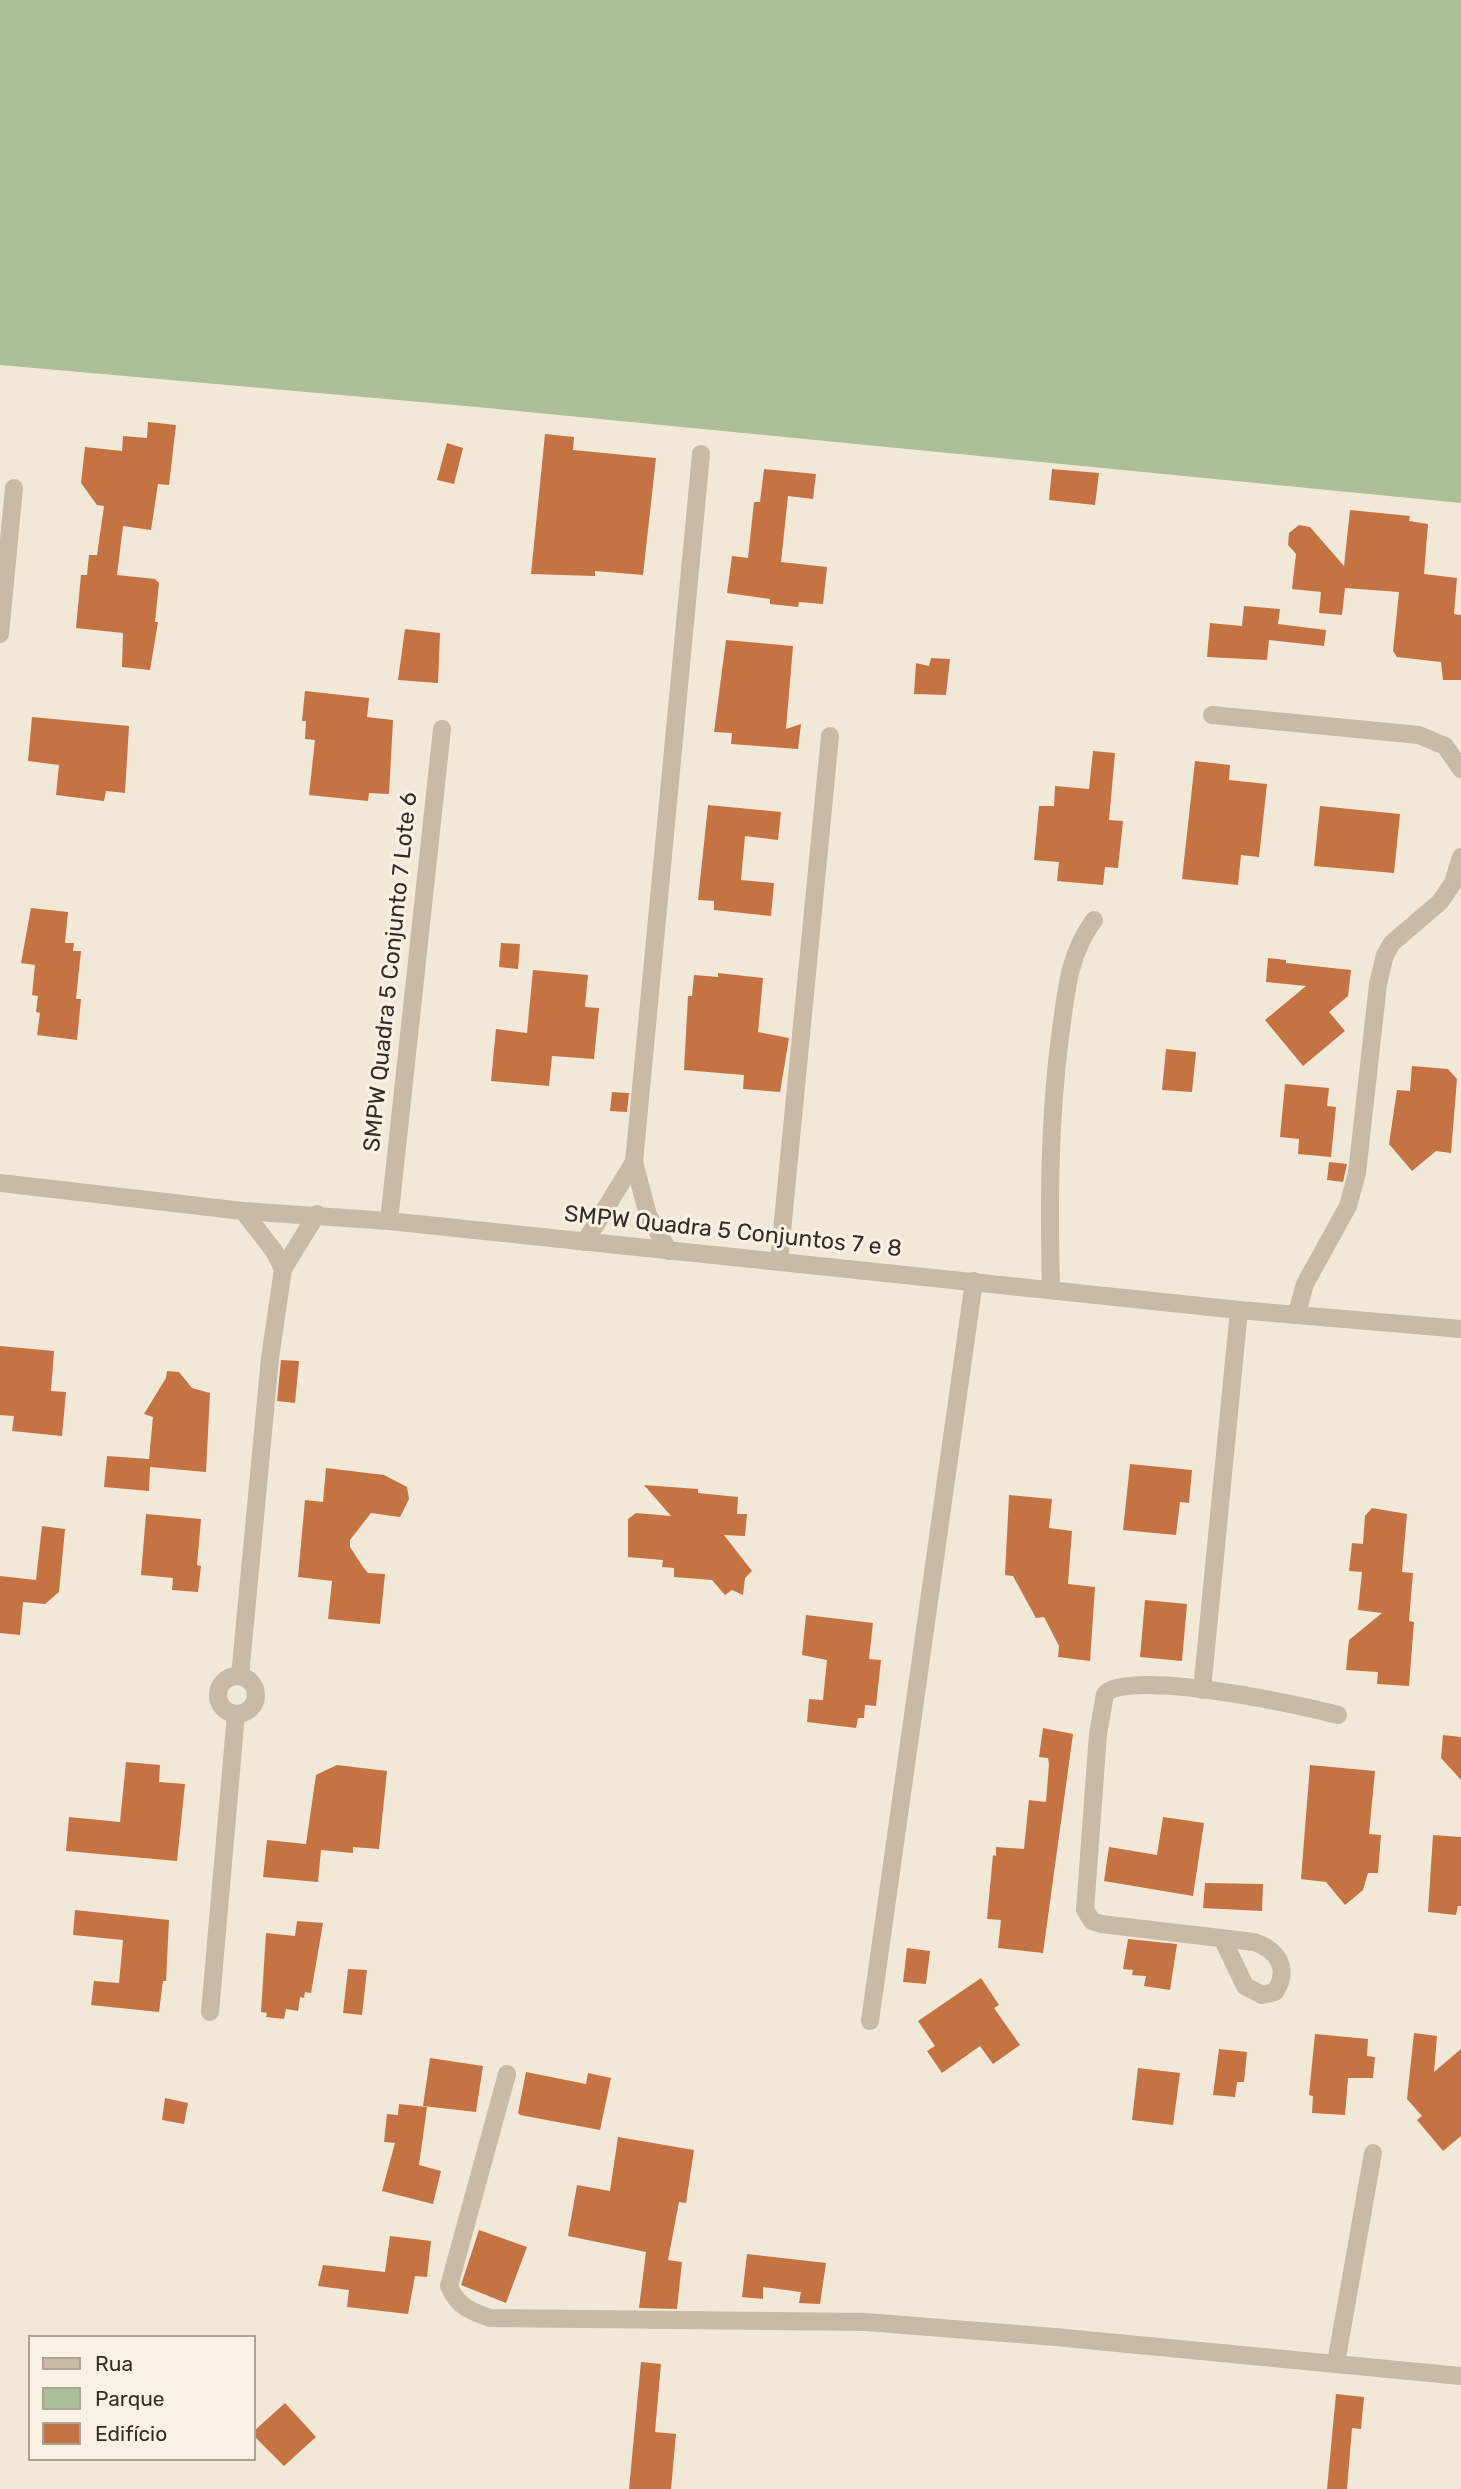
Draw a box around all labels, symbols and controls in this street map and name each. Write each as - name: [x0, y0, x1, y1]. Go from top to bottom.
- street label: SMPW Quadra 5 Conjunto 7 Lote 6: [358, 791, 424, 1153]
- street label: SMPW Quadra 5 Conjuntos 7 e 8: [563, 1201, 903, 1263]
- legend: [28, 2335, 256, 2461]
- text: Rua: [95, 2351, 133, 2376]
- text: Parque: [95, 2386, 165, 2411]
- text: Edifício: [95, 2421, 167, 2446]

